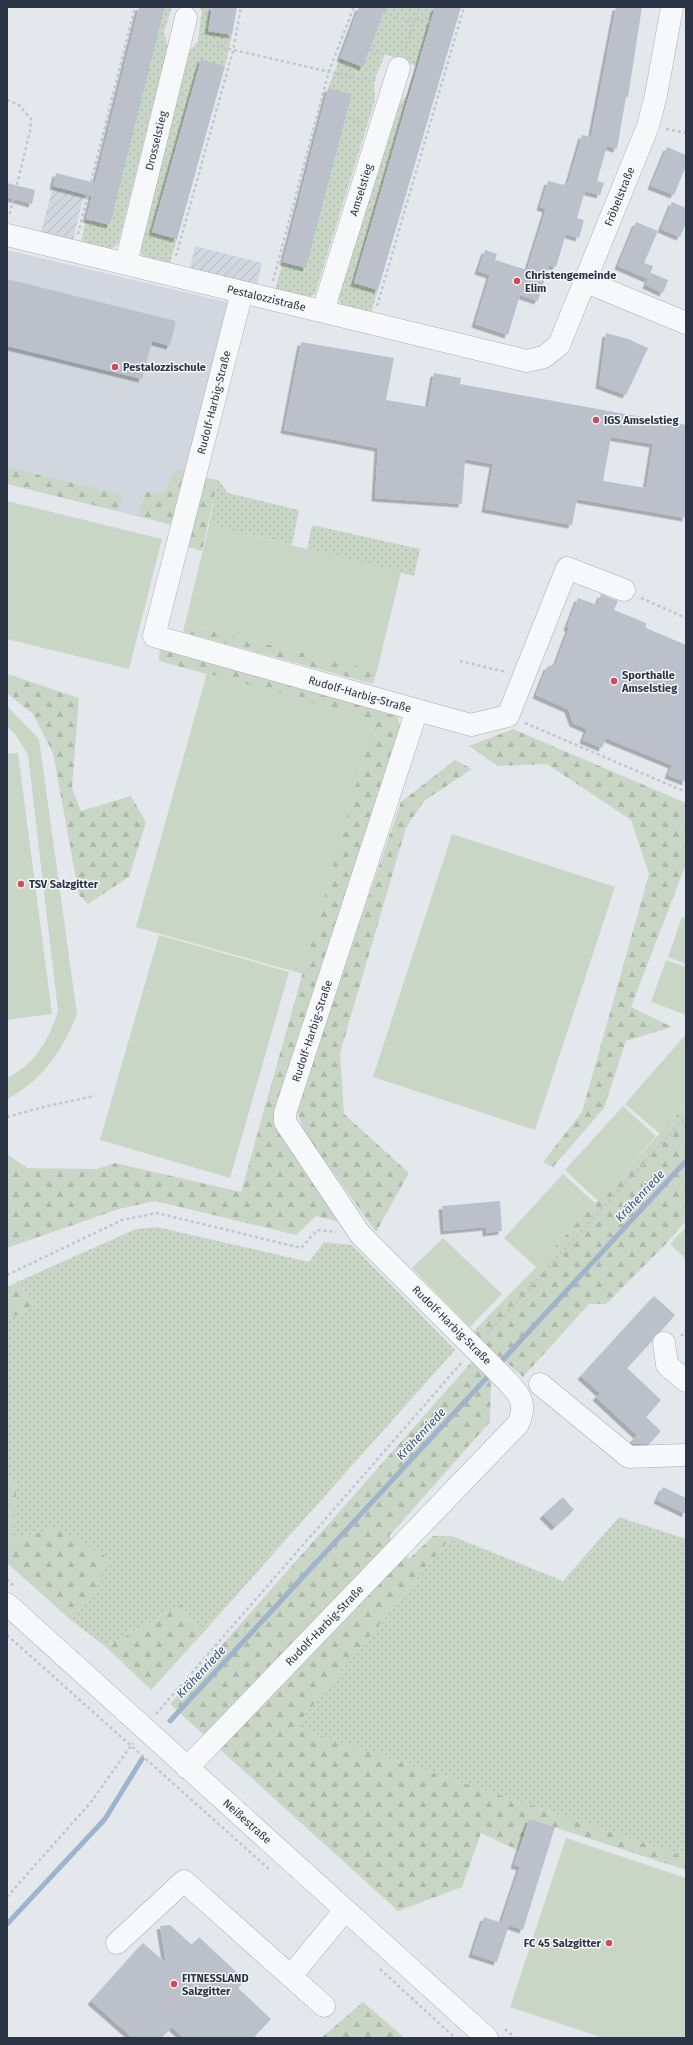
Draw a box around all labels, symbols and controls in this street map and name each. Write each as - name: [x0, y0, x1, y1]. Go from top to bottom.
- street label: Drosselstieg: [143, 109, 170, 172]
- street label: Amselstieg: [347, 162, 376, 218]
- street label: Fröbelstraße: [602, 165, 638, 228]
- place label: Christengemeinde Elim: [525, 269, 616, 295]
- marker: Christengemeinde Elim: [512, 276, 522, 286]
- street label: Pestalozzistraße: [226, 283, 307, 314]
- street label: Rudolf-Harbig-Straße: [195, 349, 234, 456]
- place label: Pestalozzischule: [123, 361, 206, 374]
- marker: Pestalozzischule: [110, 362, 120, 372]
- place label: IGS Amselstieg: [604, 414, 679, 427]
- marker: IGS Amselstieg: [591, 415, 601, 425]
- place label: Sporthalle Amselstieg: [621, 669, 678, 695]
- street label: Rudolf-Harbig-Straße: [307, 674, 413, 715]
- marker: Sporthalle Amselstieg: [609, 676, 619, 686]
- place label: TSV Salzgitter: [29, 878, 99, 891]
- marker: TSV Salzgitter: [16, 879, 26, 889]
- street label: Rudolf-Harbig-Straße: [290, 978, 335, 1084]
- water label: Krähenriede: [613, 1167, 667, 1225]
- street label: Rudolf-Harbig-Straße: [409, 1283, 494, 1368]
- water label: Krähenriede: [394, 1405, 448, 1463]
- street label: Rudolf-Harbig-Straße: [283, 1583, 366, 1669]
- water label: Krähenriede: [174, 1643, 228, 1701]
- street label: Neißestraße: [220, 1797, 274, 1847]
- place label: FC 45 Salzgitter: [524, 1937, 602, 1950]
- marker: FC 45 Salzgitter: [604, 1938, 614, 1948]
- place label: FITNESSLAND Salzgitter: [182, 1972, 249, 1998]
- marker: FITNESSLAND Salzgitter: [169, 1979, 179, 1989]

